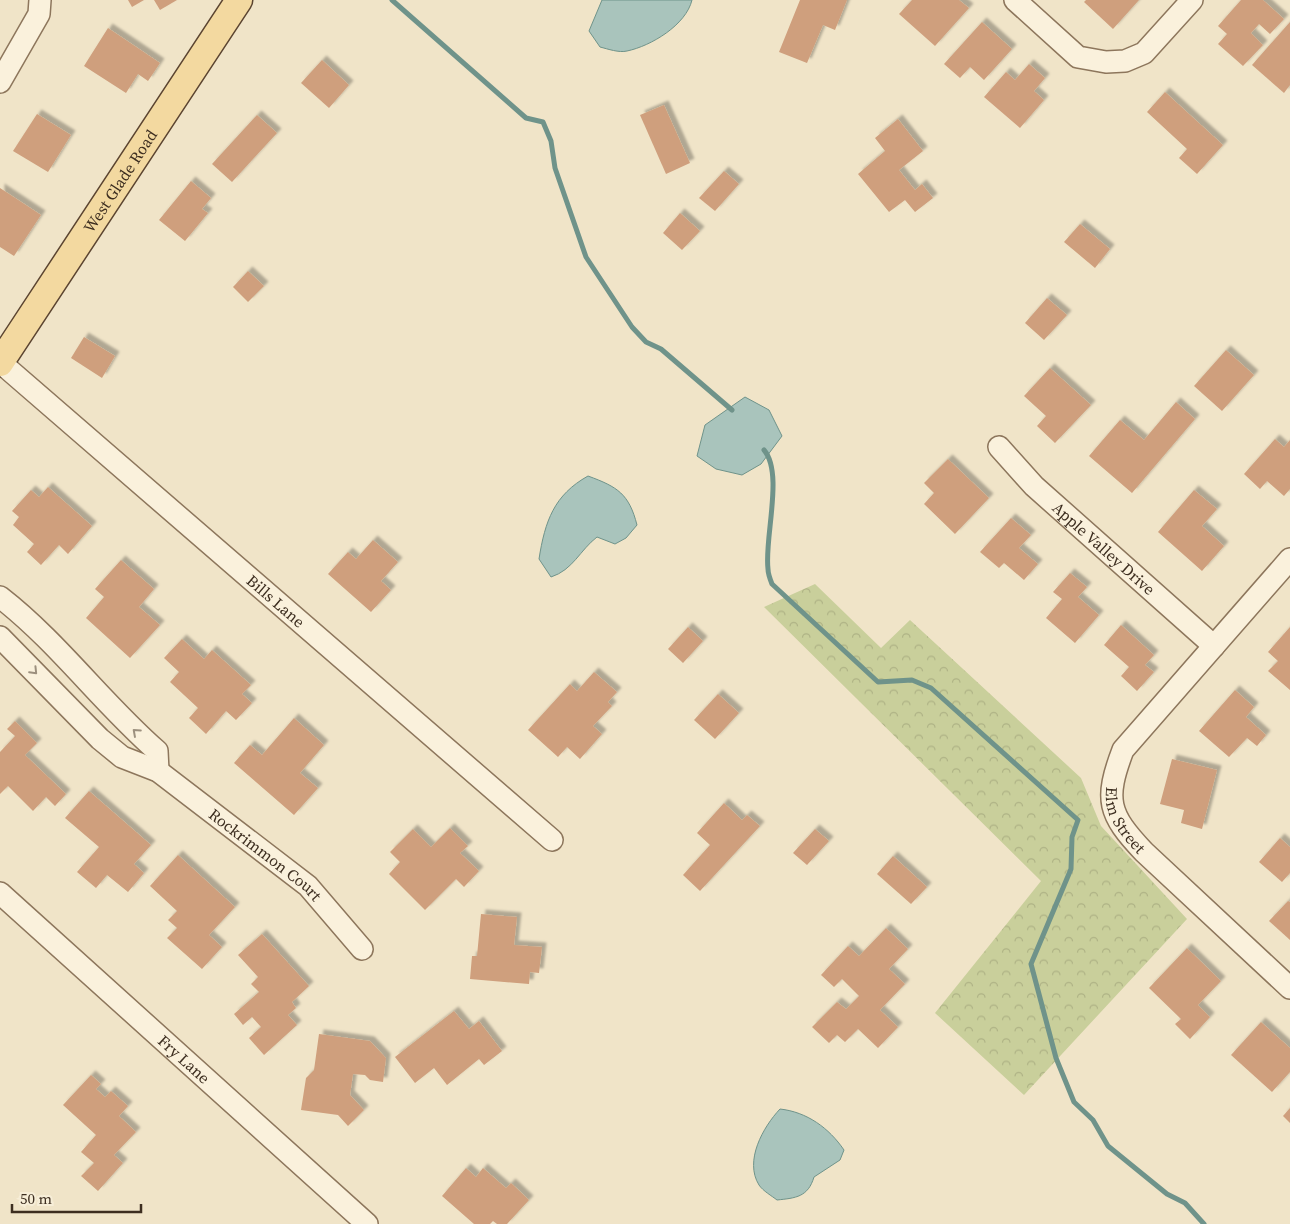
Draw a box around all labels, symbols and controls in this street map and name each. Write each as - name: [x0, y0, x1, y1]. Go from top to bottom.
- street label: West Glade Road: [78, 125, 162, 237]
- street label: Apple Valley Drive: [1048, 497, 1160, 600]
- street label: Bills Lane: [242, 570, 310, 632]
- one-way arrow: [28, 666, 37, 675]
- one-way arrow: [132, 729, 141, 738]
- street label: Elm Street: [1101, 786, 1151, 859]
- street label: Rockrimmon Court: [204, 803, 327, 906]
- street label: Fry Lane: [153, 1030, 215, 1088]
- scale bar: [12, 1182, 141, 1214]
- text: 50 m: [20, 1188, 52, 1209]

